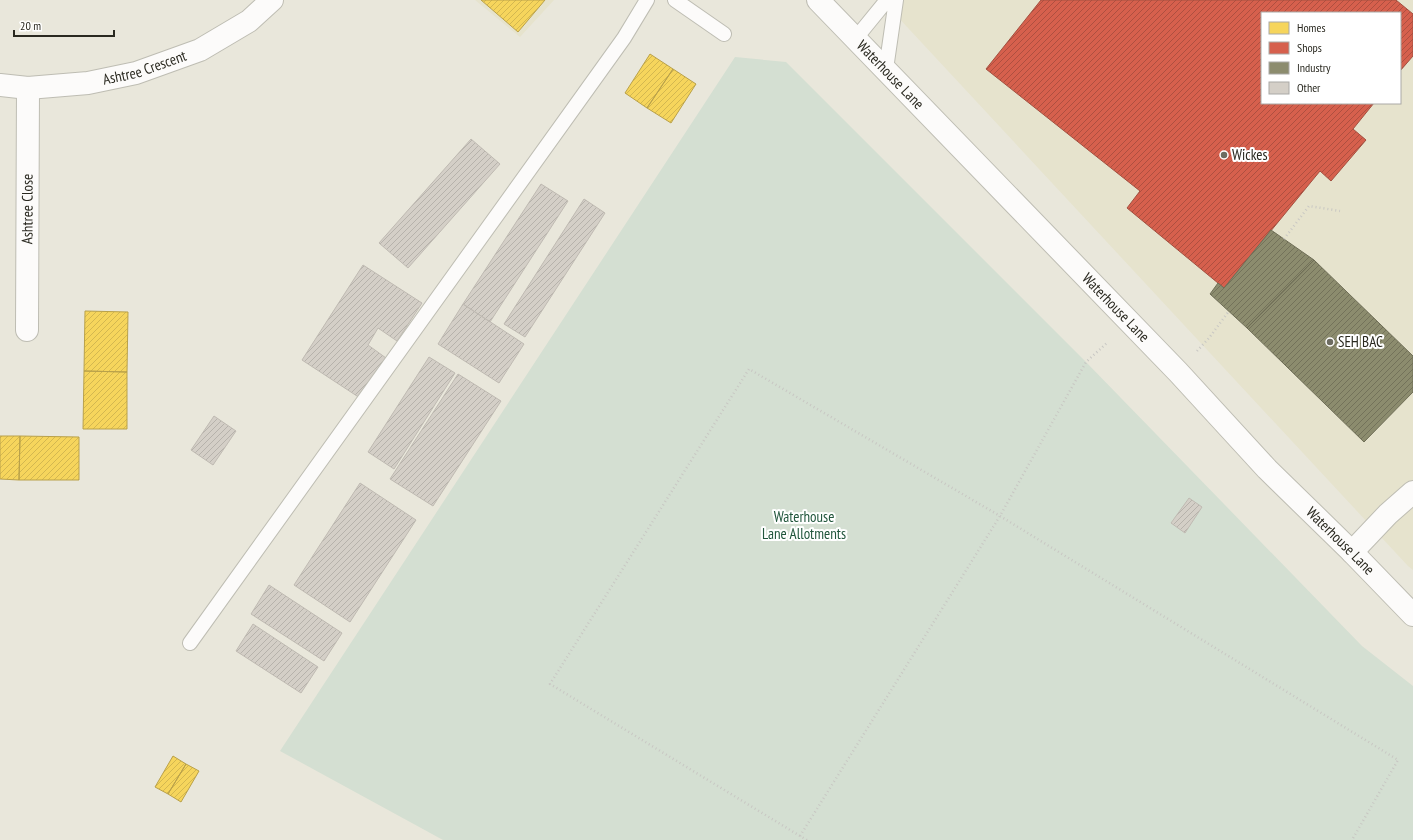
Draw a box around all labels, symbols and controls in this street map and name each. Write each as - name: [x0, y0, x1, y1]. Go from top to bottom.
- scale bar: [14, 12, 114, 38]
- legend: [1261, 12, 1401, 104]
- text: 20 m: [20, 18, 41, 33]
- text: Homes: [1297, 20, 1325, 35]
- street label: Waterhouse Lane: [853, 36, 928, 113]
- text: Shops: [1297, 40, 1322, 55]
- street label: Ashtree Crescent: [101, 46, 189, 89]
- text: Industry: [1297, 60, 1331, 75]
- text: Other: [1297, 80, 1321, 95]
- place label: Wickes: [1232, 145, 1268, 164]
- marker: Wickes: [1219, 150, 1229, 160]
- street label: Ashtree Close: [17, 174, 37, 244]
- street label: Waterhouse Lane: [1078, 269, 1154, 346]
- place label: SEH BAC: [1338, 332, 1383, 351]
- marker: SEH BAC: [1325, 337, 1335, 347]
- street label: Waterhouse Lane: [1302, 503, 1379, 579]
- park label: Waterhouse Lane Allotments: [762, 507, 846, 543]

